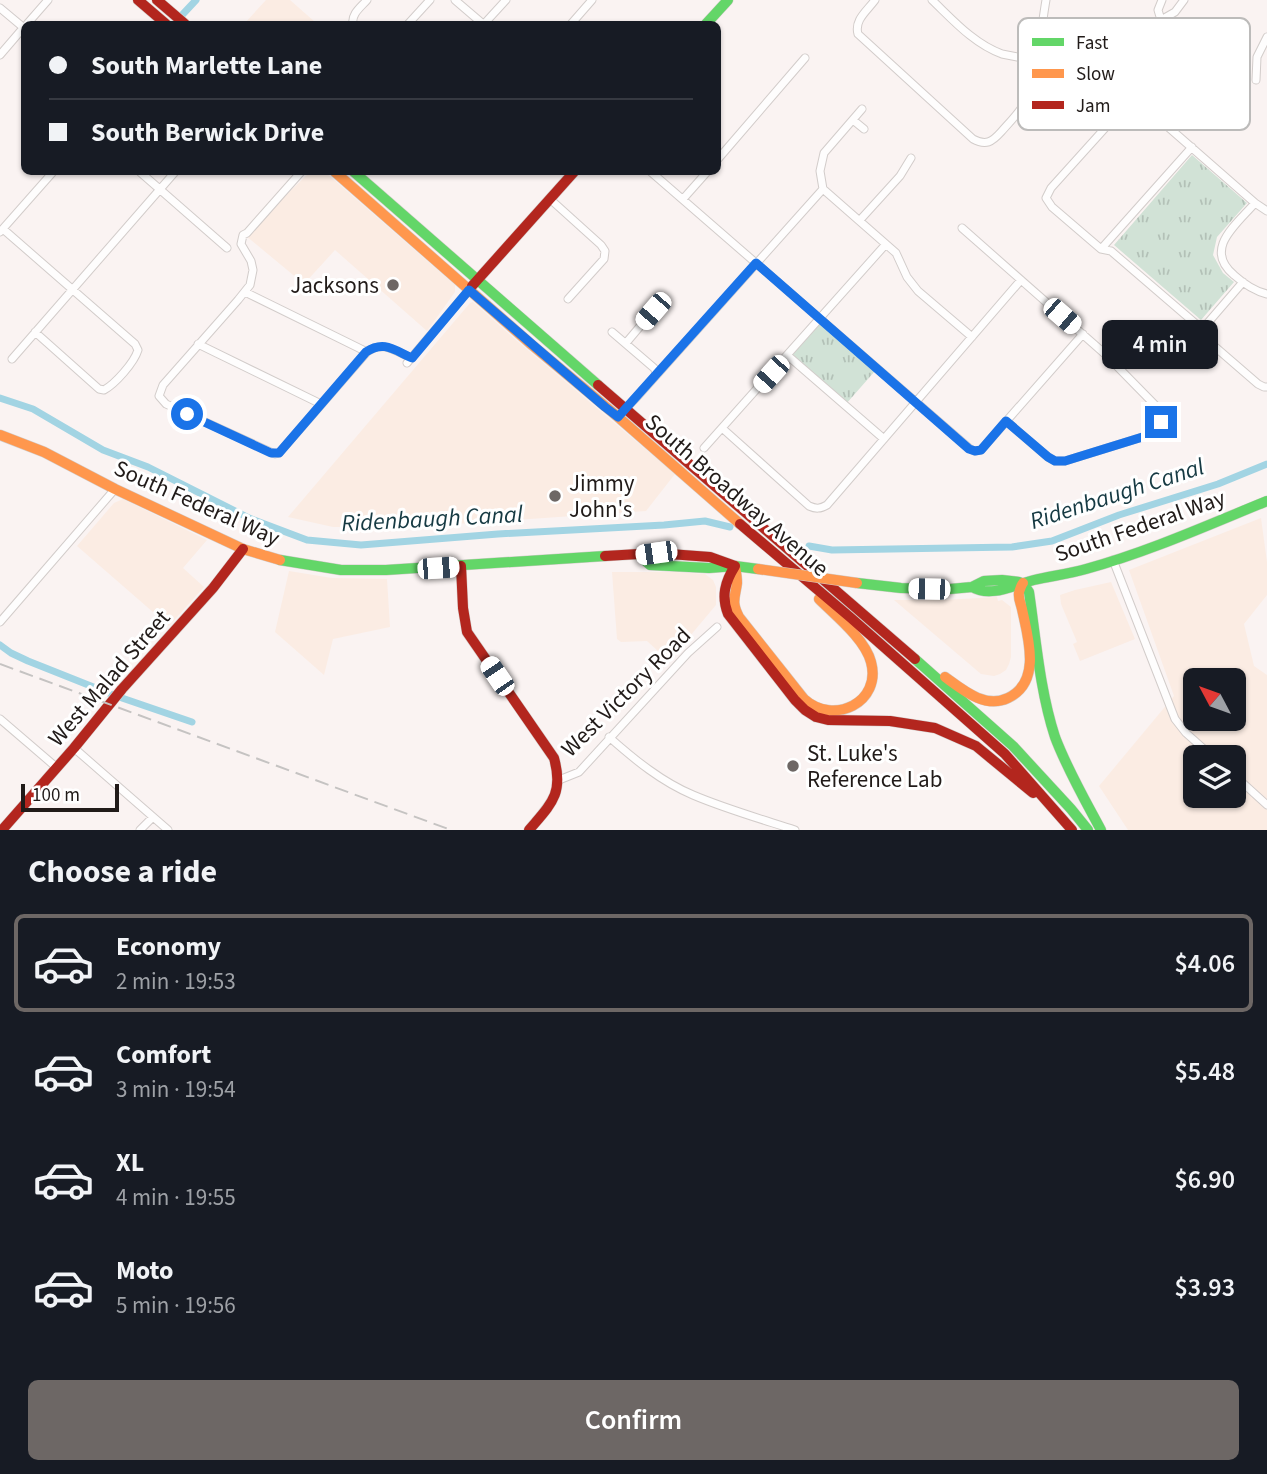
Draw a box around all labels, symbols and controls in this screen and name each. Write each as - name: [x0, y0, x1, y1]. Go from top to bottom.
- legend: [1018, 18, 1250, 130]
- text: Fast: [1076, 30, 1109, 57]
- text: South Marlette Lane: [91, 47, 322, 84]
- text: Slow: [1076, 61, 1115, 88]
- text: Jam: [1076, 93, 1110, 120]
- text: South Berwick Drive: [91, 114, 324, 151]
- place label: Jacksons: [290, 269, 379, 302]
- marker: Jacksons: [385, 277, 401, 293]
- car: [632, 288, 675, 334]
- car: [1040, 294, 1085, 338]
- callout: 4 min: [1103, 320, 1219, 370]
- text: 4 min: [1133, 328, 1187, 361]
- car: [750, 351, 793, 397]
- route start: [171, 398, 203, 430]
- street label: South Broadway Avenue: [638, 406, 836, 584]
- route end: [1145, 406, 1177, 438]
- water label: Ridenbaugh Canal: [1025, 449, 1209, 539]
- street label: South Federal Way: [109, 452, 285, 554]
- place label: Jimmy John's: [569, 467, 635, 526]
- street label: South Federal Way: [1050, 481, 1230, 571]
- marker: Jimmy John's: [547, 488, 563, 504]
- water label: Ridenbaugh Canal: [340, 497, 524, 541]
- car: [634, 540, 679, 566]
- car: [417, 556, 460, 580]
- car: [908, 578, 951, 600]
- street label: West Malad Street: [40, 602, 178, 754]
- street label: West Victory Road: [554, 620, 698, 764]
- car: [477, 653, 518, 699]
- north arrow: [1183, 668, 1246, 732]
- map controls: [1183, 668, 1246, 808]
- place label: St. Luke's Reference Lab: [807, 737, 942, 796]
- button: layers: [1183, 745, 1246, 808]
- marker: St. Luke's Reference Lab: [785, 758, 801, 774]
- scale bar: [21, 781, 119, 813]
- text: 100 m: [32, 782, 80, 809]
- text: Choose a ride: [28, 849, 217, 895]
- text: Economy: [116, 928, 221, 965]
- icon: car: [32, 932, 95, 995]
- text: $4.06: [1174, 945, 1235, 982]
- text: 2 min · 19:53: [116, 965, 236, 998]
- text: Comfort: [116, 1036, 211, 1073]
- icon: car: [32, 1040, 95, 1103]
- text: $5.48: [1174, 1053, 1235, 1090]
- text: 3 min · 19:54: [116, 1073, 236, 1106]
- text: XL: [116, 1144, 144, 1181]
- icon: car: [32, 1148, 95, 1211]
- text: $6.90: [1174, 1161, 1235, 1198]
- text: 4 min · 19:55: [116, 1181, 236, 1214]
- text: Moto: [116, 1252, 173, 1289]
- icon: car: [32, 1256, 95, 1319]
- text: $3.93: [1174, 1269, 1235, 1306]
- text: 5 min · 19:56: [116, 1289, 236, 1322]
- button: Confirm: [28, 1380, 1239, 1460]

